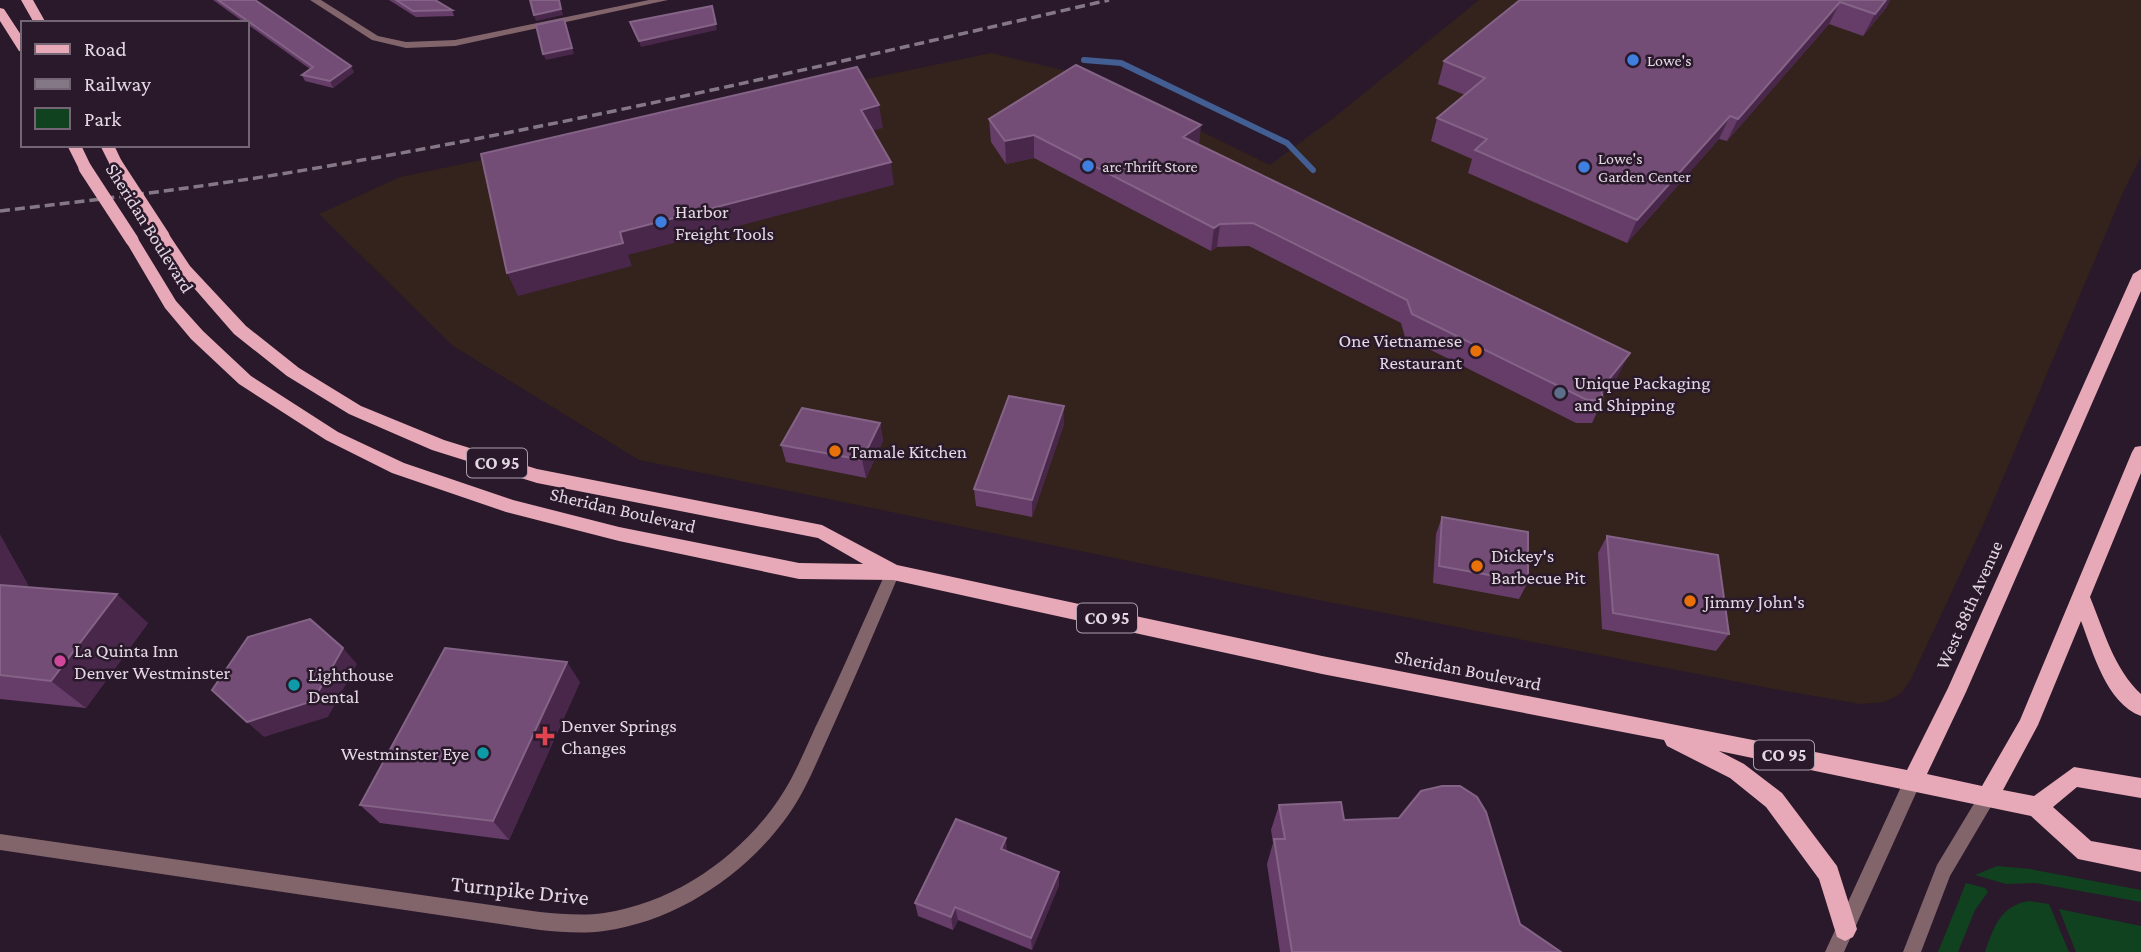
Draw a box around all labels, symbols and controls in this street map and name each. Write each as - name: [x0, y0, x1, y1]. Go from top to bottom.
- legend: [21, 21, 248, 147]
- text: Road: [84, 37, 127, 61]
- marker: Lowe's: [1625, 52, 1641, 68]
- place label: Lowe's: [1647, 52, 1691, 69]
- text: Railway: [84, 72, 151, 96]
- text: Park: [84, 107, 121, 131]
- place label: Lowe's Garden Center: [1598, 150, 1691, 185]
- marker: arc Thrift Store: [1080, 158, 1096, 174]
- place label: arc Thrift Store: [1102, 158, 1198, 175]
- street label: Sheridan Boulevard: [102, 159, 198, 297]
- marker: Lowe's Garden Center: [1576, 159, 1592, 175]
- place label: Harbor Freight Tools: [675, 201, 774, 244]
- marker: Harbor Freight Tools: [653, 214, 669, 230]
- place label: One Vietnamese Restaurant: [1339, 330, 1463, 373]
- marker: One Vietnamese Restaurant: [1468, 343, 1484, 359]
- place label: Unique Packaging and Shipping: [1574, 372, 1710, 415]
- marker: Unique Packaging and Shipping: [1552, 385, 1568, 401]
- place label: Tamale Kitchen: [849, 441, 967, 462]
- marker: Tamale Kitchen: [827, 443, 843, 459]
- road number: CO 95: [467, 448, 527, 477]
- street label: Sheridan Boulevard: [548, 483, 698, 537]
- street label: West 88th Avenue: [1931, 537, 2007, 673]
- place label: Dickey's Barbecue Pit: [1491, 545, 1586, 588]
- marker: Dickey's Barbecue Pit: [1469, 558, 1485, 574]
- place label: Jimmy John's: [1702, 591, 1805, 612]
- marker: Jimmy John's: [1682, 593, 1698, 609]
- road number: CO 95: [1077, 604, 1137, 632]
- place label: La Quinta Inn Denver Westminster: [74, 640, 231, 683]
- street label: Sheridan Boulevard: [1393, 646, 1543, 694]
- marker: La Quinta Inn Denver Westminster: [52, 653, 68, 669]
- place label: Lighthouse Dental: [308, 664, 394, 707]
- marker: Lighthouse Dental: [286, 677, 302, 693]
- place label: Denver Springs Changes: [561, 715, 677, 758]
- marker: Denver Springs Changes: [535, 726, 555, 746]
- road number: CO 95: [1754, 740, 1814, 770]
- place label: Westminster Eye: [341, 743, 469, 764]
- marker: Westminster Eye: [475, 745, 491, 761]
- street label: Turnpike Drive: [450, 870, 590, 910]

